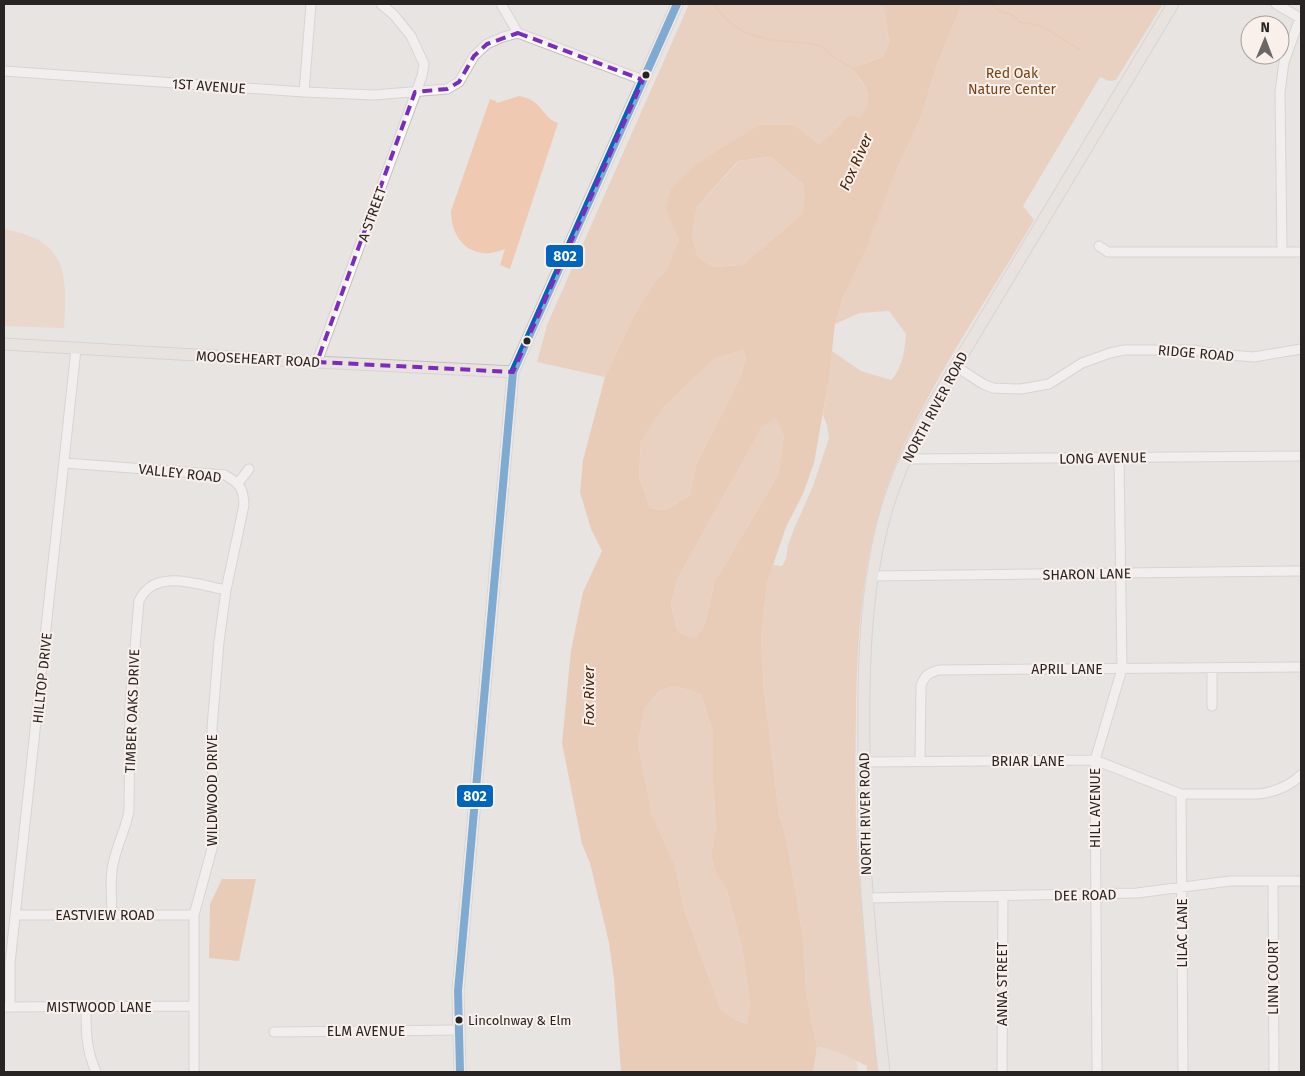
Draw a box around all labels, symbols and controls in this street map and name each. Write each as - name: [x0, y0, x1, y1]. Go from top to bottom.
- north arrow: [1240, 15, 1290, 65]
- text: N: [1260, 19, 1270, 36]
- park label: Red Oak Nature Center: [968, 65, 1057, 98]
- unlabelled marker: [641, 70, 651, 80]
- street label: 1ST AVENUE: [172, 75, 246, 98]
- water label: Fox River: [836, 130, 877, 193]
- street label: A STREET: [355, 184, 390, 244]
- line badge: 802: [545, 244, 584, 268]
- text: 802: [553, 248, 577, 265]
- unlabelled marker: [522, 336, 532, 346]
- street label: RIDGE ROAD: [1157, 342, 1235, 365]
- street label: MOOSEHEART ROAD: [195, 348, 321, 371]
- street label: NORTH RIVER ROAD: [899, 349, 972, 465]
- street label: LONG AVENUE: [1059, 449, 1147, 468]
- street label: VALLEY ROAD: [138, 461, 222, 486]
- street label: SHARON LANE: [1043, 565, 1131, 584]
- street label: HILLTOP DRIVE: [29, 632, 56, 724]
- street label: TIMBER OAKS DRIVE: [122, 649, 143, 773]
- street label: APRIL LANE: [1031, 661, 1103, 678]
- water label: Fox River: [580, 665, 598, 726]
- street label: WILDWOOD DRIVE: [204, 734, 221, 846]
- street label: NORTH RIVER ROAD: [856, 752, 875, 876]
- street label: BRIAR LANE: [991, 753, 1065, 770]
- street label: HILL AVENUE: [1087, 768, 1104, 848]
- line badge: 802: [456, 784, 494, 808]
- text: 802: [463, 788, 487, 805]
- street label: DEE ROAD: [1054, 886, 1116, 905]
- street label: LILAC LANE: [1174, 898, 1191, 968]
- street label: EASTVIEW ROAD: [55, 907, 155, 924]
- street label: LINN COURT: [1265, 938, 1282, 1015]
- street label: ANNA STREET: [994, 941, 1011, 1026]
- street label: MISTWOOD LANE: [46, 999, 152, 1016]
- place label: Lincolnway & Elm: [468, 1013, 571, 1028]
- marker: Lincolnway & Elm: [454, 1015, 464, 1025]
- street label: ELM AVENUE: [327, 1023, 405, 1040]

